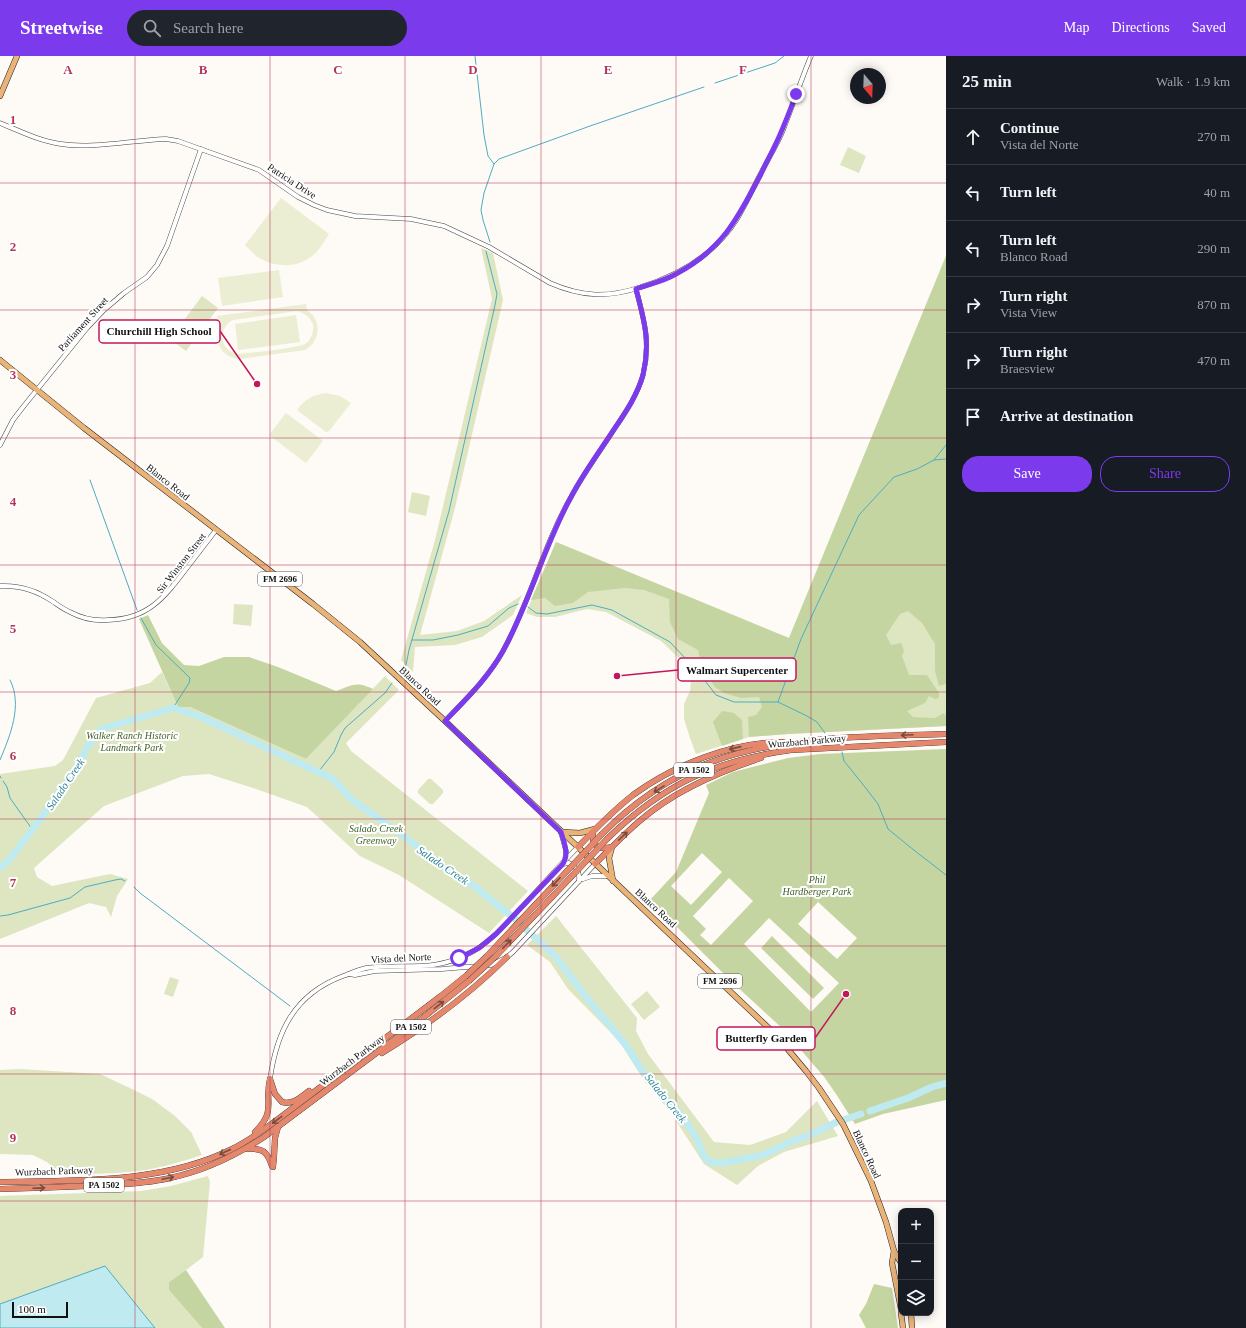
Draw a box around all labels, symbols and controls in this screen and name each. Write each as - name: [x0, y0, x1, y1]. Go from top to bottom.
- search box: [127, 10, 407, 46]
- text: Streetwise: [20, 17, 103, 38]
- icon: search: [141, 17, 163, 39]
- text: Search here: [173, 20, 243, 36]
- text: Map: [1064, 20, 1089, 35]
- text: Directions: [1111, 20, 1170, 35]
- text: Saved: [1192, 20, 1226, 35]
- text: A: [63, 62, 73, 77]
- text: B: [199, 62, 208, 77]
- text: C: [333, 62, 343, 77]
- text: D: [468, 62, 478, 77]
- text: E: [604, 62, 612, 77]
- text: F: [739, 62, 747, 77]
- north arrow: [850, 68, 886, 104]
- text: 25 min: [962, 72, 1012, 91]
- text: Walk · 1.9 km: [1156, 74, 1230, 89]
- route end: [787, 85, 805, 103]
- text: 1: [10, 112, 16, 127]
- text: Continue: [1000, 120, 1059, 136]
- icon: ahead: [962, 126, 984, 148]
- text: 270 m: [1197, 129, 1230, 144]
- text: Vista del Norte: [1000, 137, 1079, 152]
- street label: Patricia Drive: [266, 161, 319, 201]
- icon: left: [962, 182, 984, 204]
- text: Turn left: [1000, 184, 1057, 200]
- text: 40 m: [1204, 185, 1230, 200]
- text: Turn left: [1000, 232, 1057, 248]
- icon: left: [962, 238, 984, 260]
- text: 2: [10, 239, 16, 254]
- text: 290 m: [1197, 241, 1230, 256]
- text: Blanco Road: [1000, 249, 1068, 264]
- text: Turn right: [1000, 288, 1067, 304]
- street label: Parliament Street: [56, 294, 110, 353]
- icon: right: [962, 294, 984, 316]
- text: 870 m: [1197, 297, 1230, 312]
- text: Vista View: [1000, 305, 1057, 320]
- callout: Churchill High School: [99, 320, 220, 343]
- text: Churchill High School: [107, 325, 211, 337]
- text: Turn right: [1000, 344, 1067, 360]
- icon: right: [962, 350, 984, 372]
- text: 470 m: [1197, 353, 1230, 368]
- text: Braesview: [1000, 361, 1055, 376]
- text: 3: [10, 367, 17, 382]
- icon: arrive: [962, 406, 984, 428]
- text: Arrive at destination: [1000, 408, 1133, 424]
- button: Save: [962, 456, 1092, 492]
- button: Share: [1100, 456, 1230, 492]
- street label: Blanco Road: [144, 462, 192, 502]
- text: 4: [10, 494, 17, 509]
- street label: Sir Winston Street: [154, 531, 208, 595]
- road number: FM 2696: [258, 572, 302, 586]
- text: 5: [10, 621, 17, 636]
- callout: Walmart Supercenter: [678, 658, 796, 681]
- street label: Blanco Road: [397, 664, 443, 708]
- text: Walmart Supercenter: [686, 664, 788, 676]
- park label: Walker Ranch Historic Landmark Park: [86, 730, 178, 753]
- street label: Wurzbach Parkway: [768, 732, 846, 750]
- one-way arrow: [901, 732, 914, 739]
- one-way arrow: [729, 745, 742, 753]
- text: 6: [10, 748, 17, 763]
- water label: Salado Creek: [43, 755, 87, 812]
- road number: PA 1502: [674, 763, 714, 777]
- one-way arrow: [653, 785, 665, 793]
- park label: Salado Creek Greenway: [349, 823, 403, 846]
- one-way arrow: [618, 832, 628, 841]
- water label: Salado Creek: [415, 843, 472, 887]
- park label: Phil Hardberger Park: [782, 874, 852, 897]
- text: 7: [10, 875, 17, 890]
- one-way arrow: [552, 877, 561, 887]
- street label: Blanco Road: [633, 886, 679, 930]
- one-way arrow: [503, 939, 512, 949]
- route start: [450, 949, 468, 967]
- street label: Vista del Norte: [371, 951, 432, 965]
- road number: FM 2696: [698, 974, 742, 988]
- one-way arrow: [434, 1001, 445, 1010]
- text: 8: [10, 1003, 17, 1018]
- road number: PA 1502: [391, 1020, 431, 1034]
- callout: Butterfly Garden: [717, 1027, 815, 1050]
- street label: Wurzbach Parkway: [317, 1032, 387, 1088]
- text: Butterfly Garden: [725, 1032, 807, 1044]
- water label: Salado Creek: [643, 1071, 690, 1126]
- one-way arrow: [272, 1115, 283, 1124]
- street label: Blanco Road: [851, 1128, 883, 1180]
- text: 9: [10, 1130, 17, 1145]
- one-way arrow: [219, 1149, 231, 1156]
- street label: Wurzbach Parkway: [15, 1164, 93, 1178]
- one-way arrow: [162, 1174, 175, 1182]
- road number: PA 1502: [84, 1178, 124, 1192]
- one-way arrow: [32, 1184, 45, 1192]
- map controls: [898, 1208, 934, 1316]
- button: +: [898, 1208, 934, 1244]
- button: −: [898, 1244, 934, 1280]
- button: layers: [898, 1280, 934, 1316]
- scale bar: [12, 1300, 68, 1319]
- text: 100 m: [18, 1303, 46, 1315]

